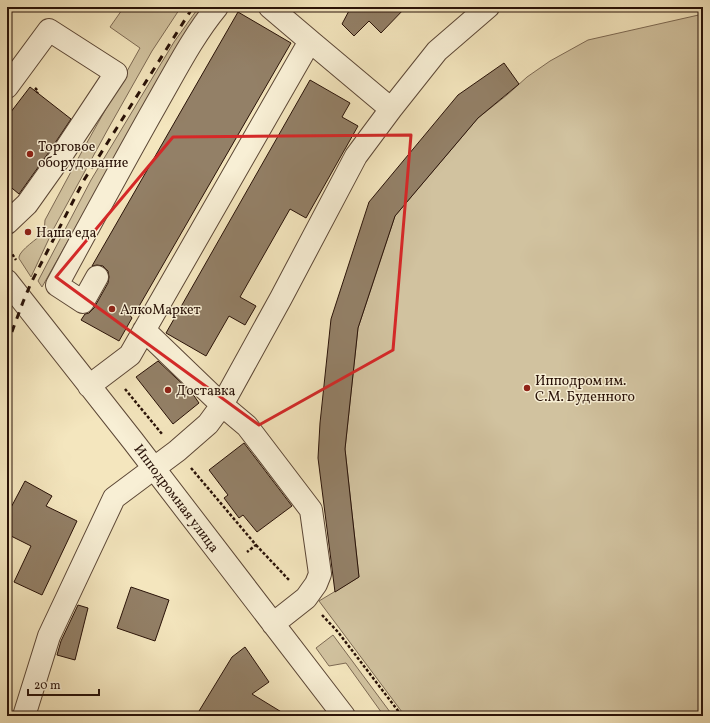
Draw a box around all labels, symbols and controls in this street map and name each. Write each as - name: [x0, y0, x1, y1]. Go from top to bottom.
- place label: Торговое оборудование: [38, 138, 129, 173]
- marker: Торговое оборудование: [25, 149, 35, 159]
- place label: Наша еда: [36, 224, 96, 243]
- marker: Наша еда: [23, 227, 33, 237]
- place label: АлкоМаркет: [120, 301, 201, 320]
- marker: АлкоМаркет: [107, 304, 117, 314]
- place label: Ипподром им. С.М. Буденного: [535, 372, 635, 407]
- place label: Доставка: [176, 382, 235, 401]
- marker: Ипподром им. С.М. Буденного: [522, 383, 532, 393]
- marker: Доставка: [163, 385, 173, 395]
- street label: Ипподромная улица: [129, 441, 223, 557]
- scale bar: [28, 671, 99, 697]
- text: 20 m: [34, 678, 61, 694]

